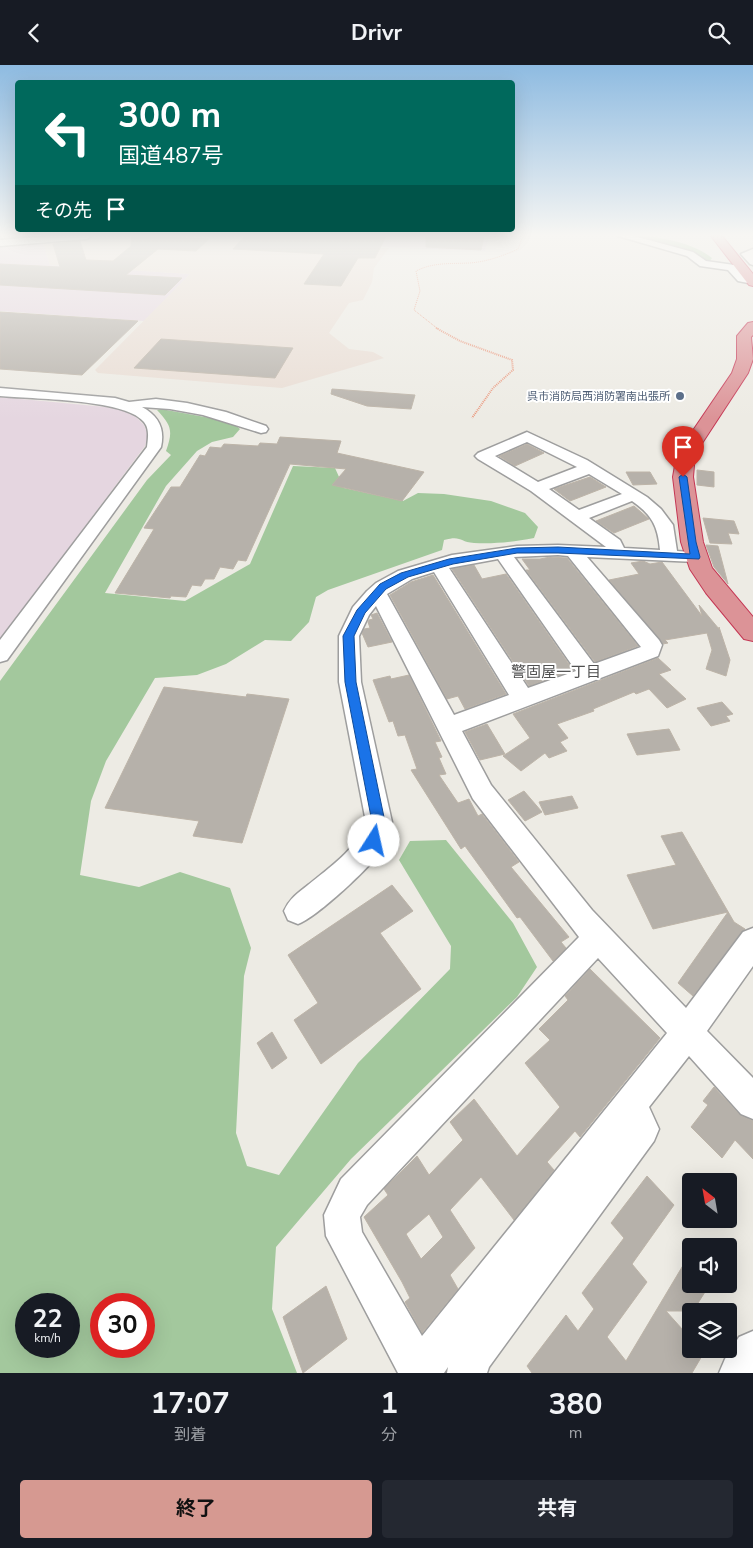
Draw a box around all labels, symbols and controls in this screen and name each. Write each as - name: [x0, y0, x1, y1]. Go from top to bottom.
- text: Drivr: [351, 18, 402, 48]
- icon: back: [20, 19, 48, 47]
- icon: search: [705, 19, 733, 47]
- text: 300 m: [118, 92, 221, 139]
- icon: left: [35, 100, 100, 165]
- text: 国道487号: [118, 141, 224, 171]
- icon: arrive: [102, 195, 130, 223]
- text: その先: [35, 198, 92, 224]
- place label: 呉市消防局西消防署南出張所: [527, 389, 671, 404]
- marker: 呉市消防局西消防署南出張所: [674, 390, 686, 402]
- pin: [662, 426, 704, 477]
- icon: arrive: [669, 433, 697, 461]
- district label: 警固屋一丁目: [511, 662, 601, 682]
- position arrow: [347, 814, 399, 866]
- north arrow: [682, 1173, 738, 1227]
- map controls: [682, 1173, 737, 1358]
- button: sound: [682, 1238, 737, 1293]
- speed limit sign: 30: [90, 1293, 155, 1358]
- text: 22: [32, 1302, 63, 1336]
- button: layers: [682, 1303, 737, 1358]
- text: km/h: [34, 1330, 61, 1346]
- text: 17:07: [150, 1383, 230, 1424]
- text: 1: [380, 1383, 398, 1424]
- text: 380: [549, 1384, 603, 1425]
- text: m: [569, 1422, 582, 1444]
- text: 到着: [174, 1424, 206, 1446]
- text: 分: [381, 1424, 397, 1446]
- button: 終了: [20, 1480, 372, 1538]
- button: 共有: [382, 1480, 733, 1538]

